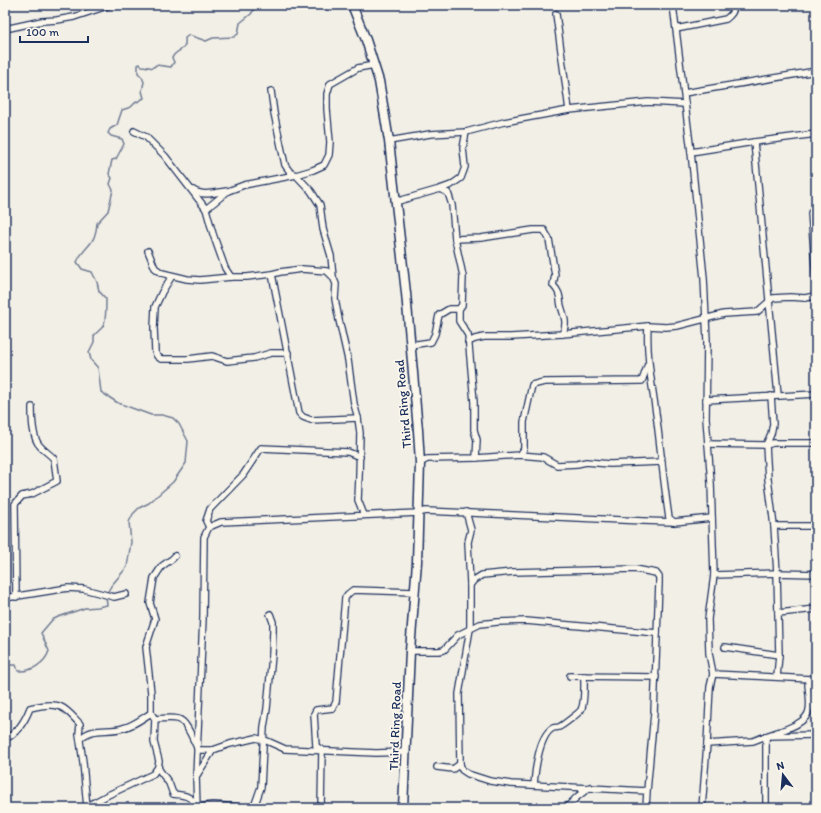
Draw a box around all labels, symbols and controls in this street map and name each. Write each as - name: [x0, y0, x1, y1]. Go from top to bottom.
- scale bar: [20, 18, 88, 44]
- text: 100 m: [26, 25, 59, 39]
- street label: Third Ring Road: [392, 359, 414, 449]
- street label: Third Ring Road: [386, 681, 404, 771]
- north arrow: [763, 755, 803, 795]
- text: N: [775, 759, 786, 773]

